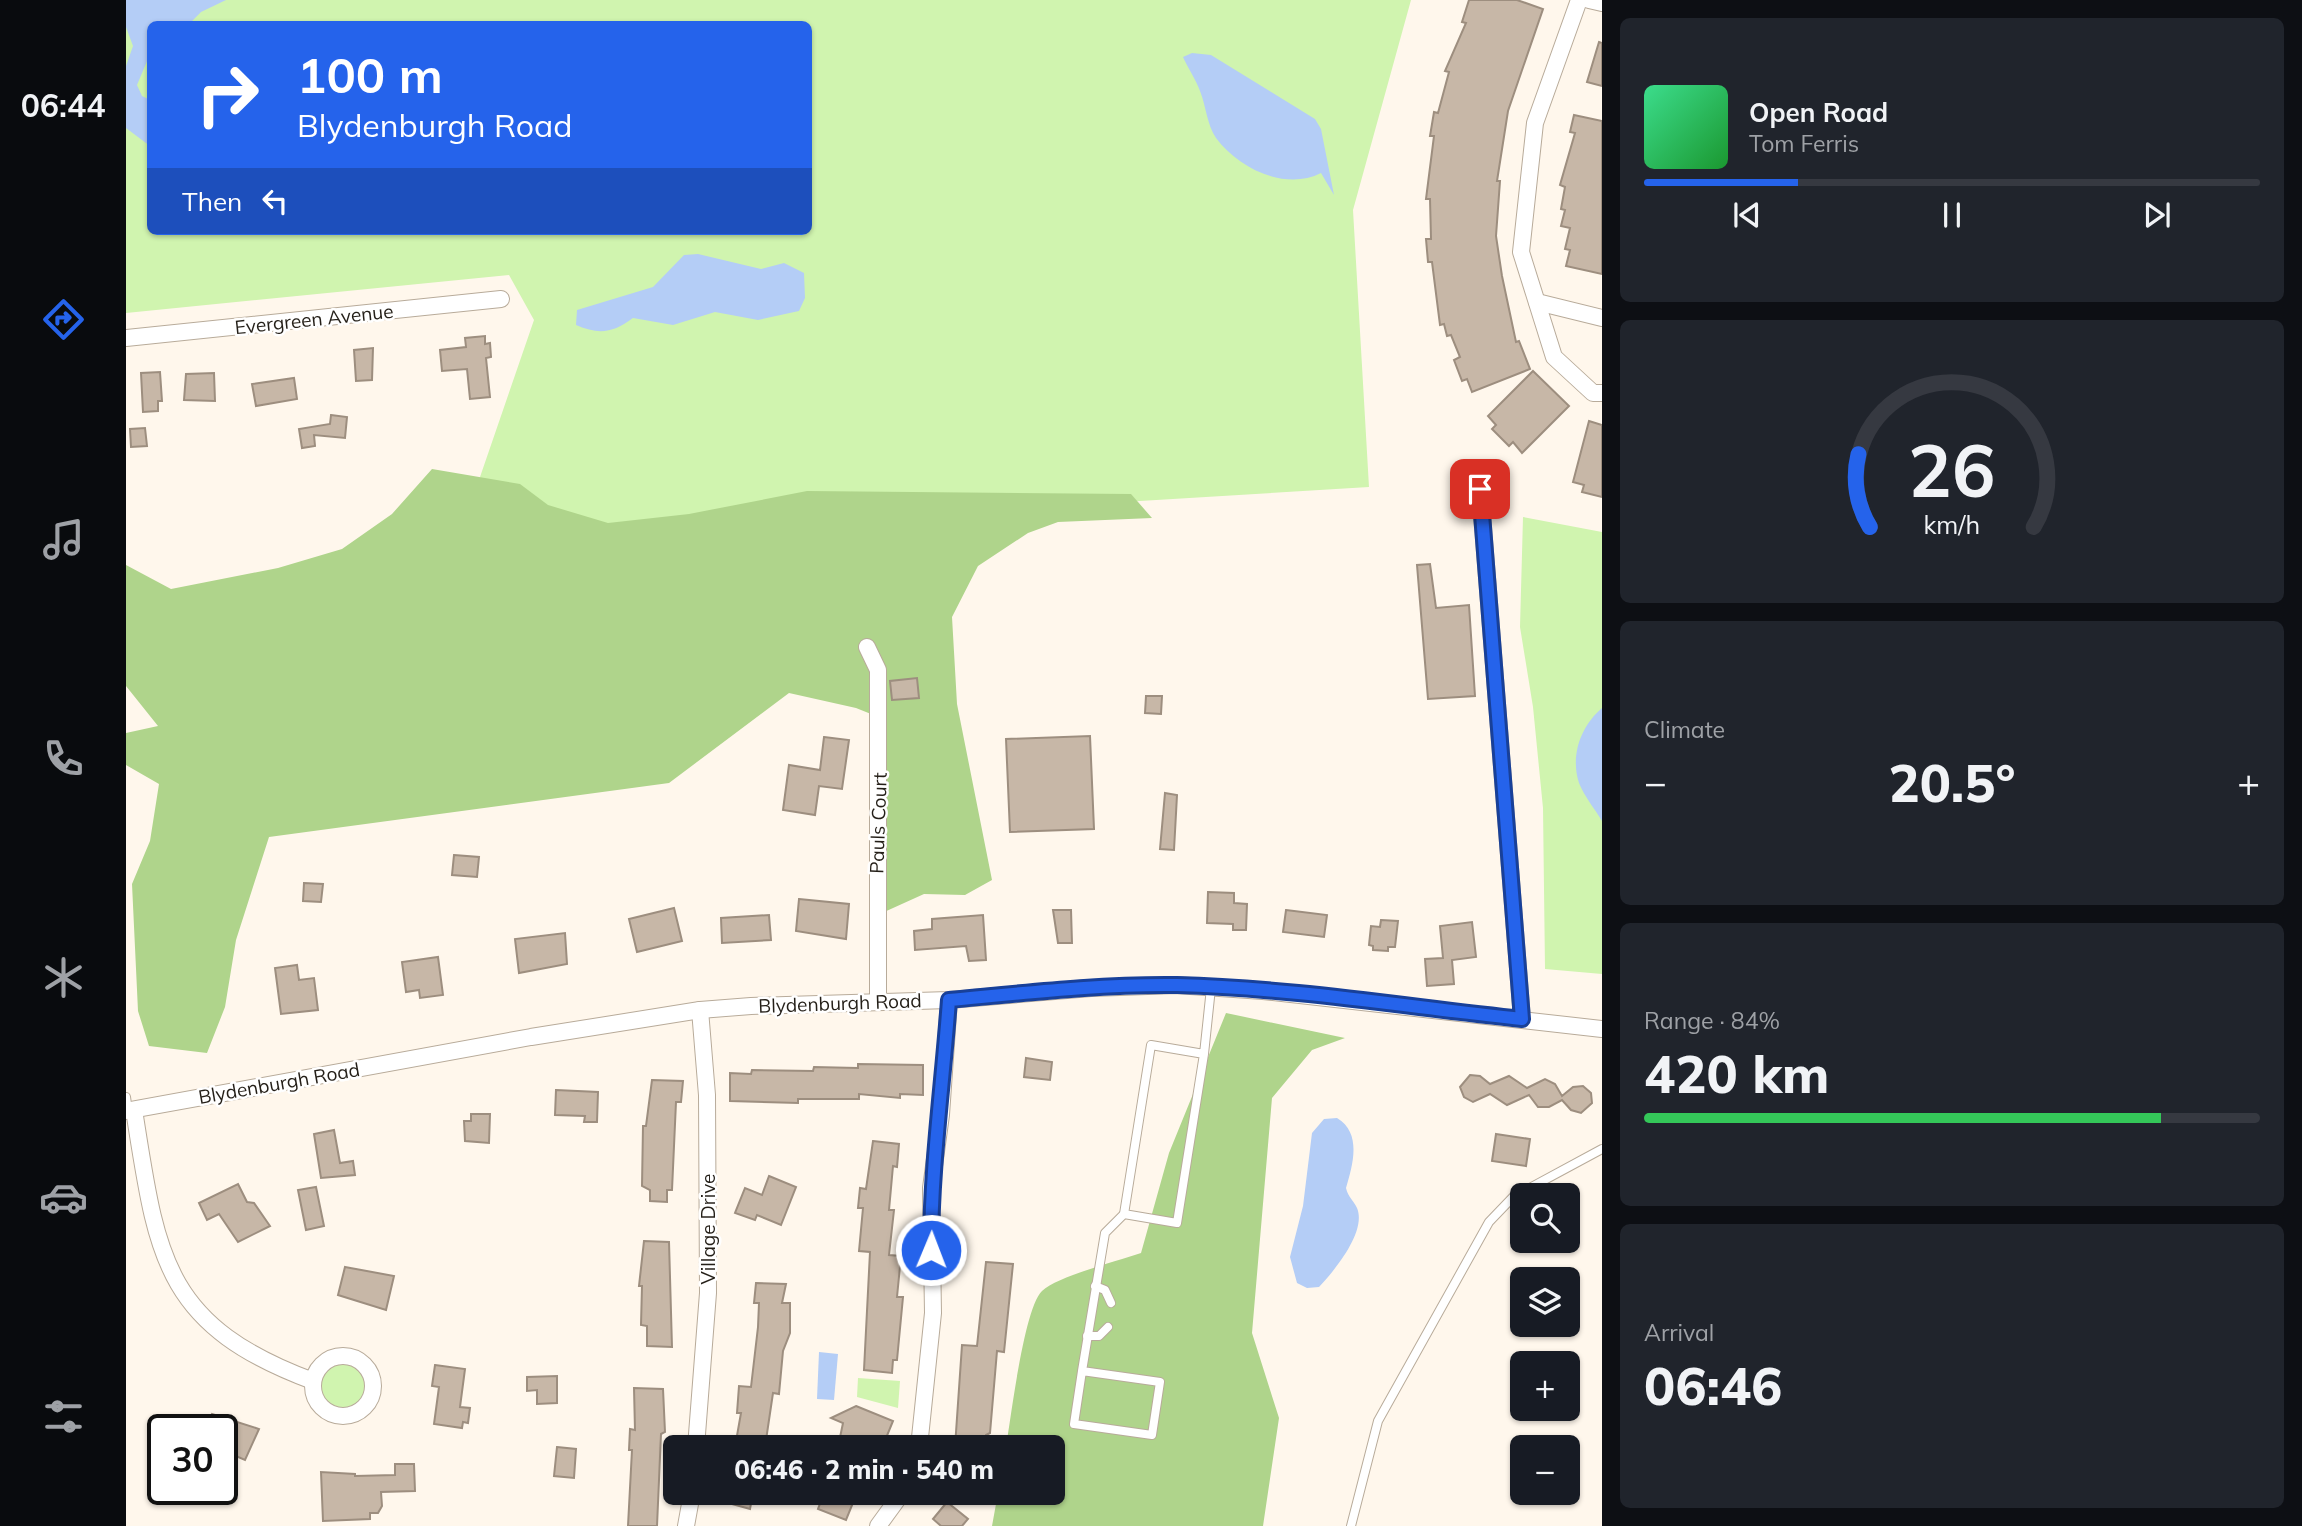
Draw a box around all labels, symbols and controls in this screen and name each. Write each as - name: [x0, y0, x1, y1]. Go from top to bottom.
- text: 100 m: [297, 44, 443, 105]
- icon: right: [182, 49, 273, 140]
- text: 06:44: [21, 85, 105, 125]
- text: Open Road: [1749, 96, 1888, 129]
- text: Blydenburgh Road: [297, 105, 572, 145]
- text: Tom Ferris: [1749, 129, 1859, 158]
- icon: left: [256, 182, 294, 220]
- text: Then: [182, 185, 242, 218]
- icon: previous: [1728, 196, 1766, 234]
- icon: pause: [1933, 196, 1971, 234]
- icon: next: [2138, 196, 2176, 234]
- icon: directions: [39, 295, 88, 344]
- street label: Evergreen Avenue: [234, 299, 394, 339]
- text: 26: [1908, 425, 1996, 516]
- pin: [1450, 459, 1510, 519]
- icon: arrive: [1461, 470, 1499, 508]
- text: km/h: [1924, 509, 1980, 540]
- icon: music: [39, 515, 88, 564]
- text: Climate: [1644, 715, 1725, 744]
- icon: phone: [39, 734, 88, 783]
- text: 20.5°: [1888, 750, 2016, 815]
- text: −: [1644, 758, 1667, 806]
- text: +: [2237, 758, 2260, 806]
- street label: Pauls Court: [864, 772, 892, 874]
- icon: climate: [39, 953, 88, 1002]
- street label: Blydenburgh Road: [758, 988, 922, 1018]
- text: Range · 84%: [1644, 1006, 1780, 1035]
- text: 420 km: [1644, 1041, 1829, 1106]
- street label: Blydenburgh Road: [196, 1057, 362, 1109]
- icon: car: [39, 1173, 88, 1222]
- street label: Village Drive: [696, 1174, 720, 1284]
- map controls: [1510, 1183, 1580, 1505]
- button: search: [1510, 1183, 1580, 1253]
- position arrow: [894, 1213, 968, 1287]
- button: layers: [1510, 1267, 1580, 1337]
- text: Arrival: [1644, 1318, 1714, 1347]
- button: +: [1510, 1351, 1580, 1421]
- text: 06:46: [1644, 1353, 1782, 1418]
- icon: filters: [39, 1392, 88, 1441]
- speed limit sign: 30: [147, 1414, 238, 1505]
- button: −: [1510, 1435, 1580, 1505]
- text: 06:46 · 2 min · 540 m: [734, 1453, 994, 1486]

